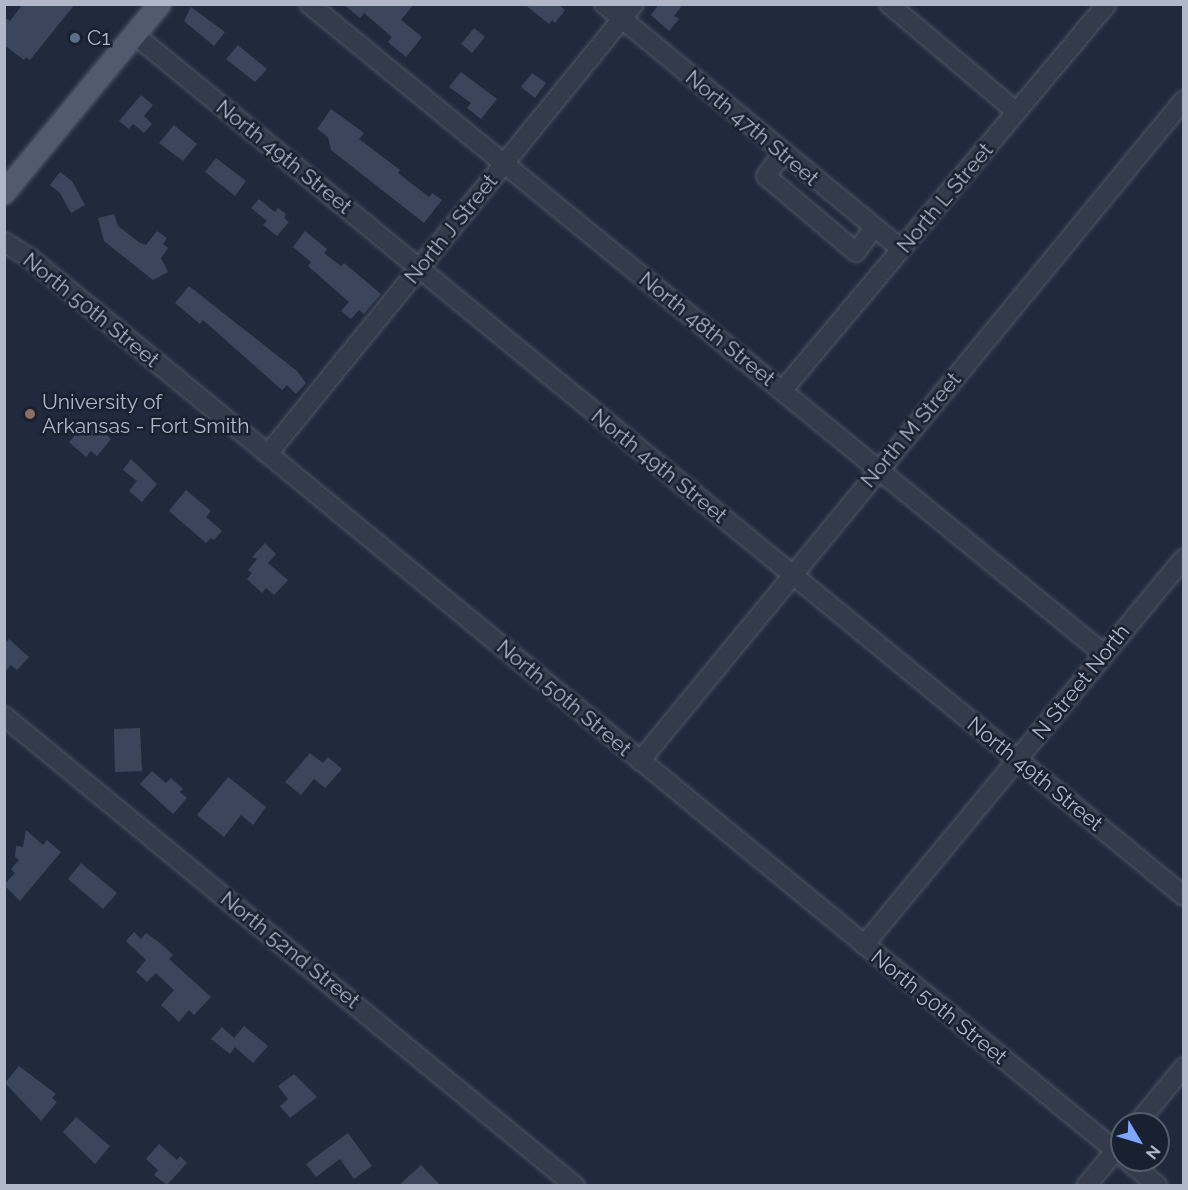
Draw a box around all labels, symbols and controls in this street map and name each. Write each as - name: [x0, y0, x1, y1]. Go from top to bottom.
- place label: C1: [87, 25, 110, 51]
- marker: C1: [68, 31, 82, 45]
- street label: North 47th Street: [680, 65, 824, 191]
- street label: North 49th Street: [211, 95, 357, 219]
- street label: North L Street: [892, 138, 998, 258]
- street label: North J Street: [399, 169, 503, 289]
- street label: North 50th Street: [18, 247, 164, 373]
- street label: North 48th Street: [634, 267, 780, 391]
- street label: North M Street: [856, 367, 966, 493]
- place label: University of Arkansas - Fort Smith: [42, 389, 249, 439]
- street label: North 49th Street: [586, 404, 732, 528]
- marker: University of Arkansas - Fort Smith: [23, 407, 37, 421]
- street label: N Street North: [1027, 620, 1135, 744]
- street label: North 50th Street: [492, 634, 636, 762]
- street label: North 49th Street: [962, 712, 1108, 836]
- street label: North 52nd Street: [215, 886, 365, 1014]
- street label: North 50th Street: [866, 944, 1012, 1070]
- north arrow: [1110, 1112, 1170, 1172]
- text: N: [1142, 1141, 1164, 1163]

